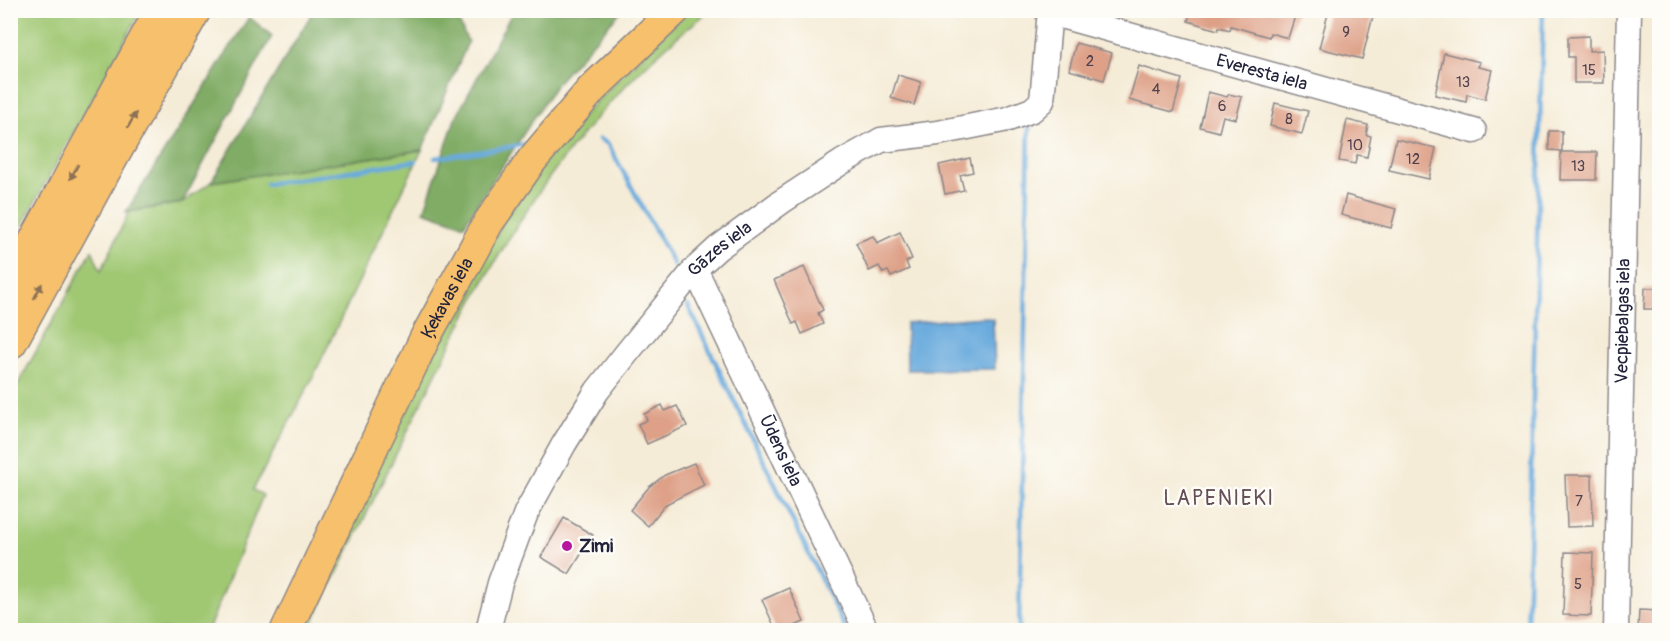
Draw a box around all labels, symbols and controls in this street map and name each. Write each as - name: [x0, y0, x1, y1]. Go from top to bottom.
- house number: 9: [1342, 23, 1350, 42]
- street label: Everesta iela: [1214, 49, 1310, 96]
- house number: 2: [1086, 52, 1094, 71]
- house number: 15: [1582, 61, 1596, 80]
- house number: 13: [1456, 73, 1470, 92]
- house number: 4: [1152, 80, 1161, 99]
- house number: 6: [1218, 97, 1226, 116]
- house number: 8: [1285, 110, 1293, 129]
- one-way arrow: [127, 112, 138, 128]
- house number: 10: [1347, 136, 1363, 155]
- house number: 12: [1406, 150, 1420, 169]
- house number: 13: [1571, 157, 1585, 176]
- one-way arrow: [69, 164, 79, 181]
- street label: Gāzes iela: [683, 216, 757, 281]
- street label: Ķekavas iela: [416, 254, 479, 343]
- street label: Vecpiebalgas iela: [1610, 258, 1636, 384]
- one-way arrow: [33, 282, 43, 299]
- street label: Ūdens iela: [754, 412, 807, 490]
- district label: LAPENIEKI: [1163, 485, 1275, 512]
- house number: 7: [1575, 492, 1583, 511]
- place label: Zimi: [579, 535, 613, 558]
- marker: Zimi: [560, 539, 574, 553]
- house number: 5: [1574, 575, 1582, 594]

